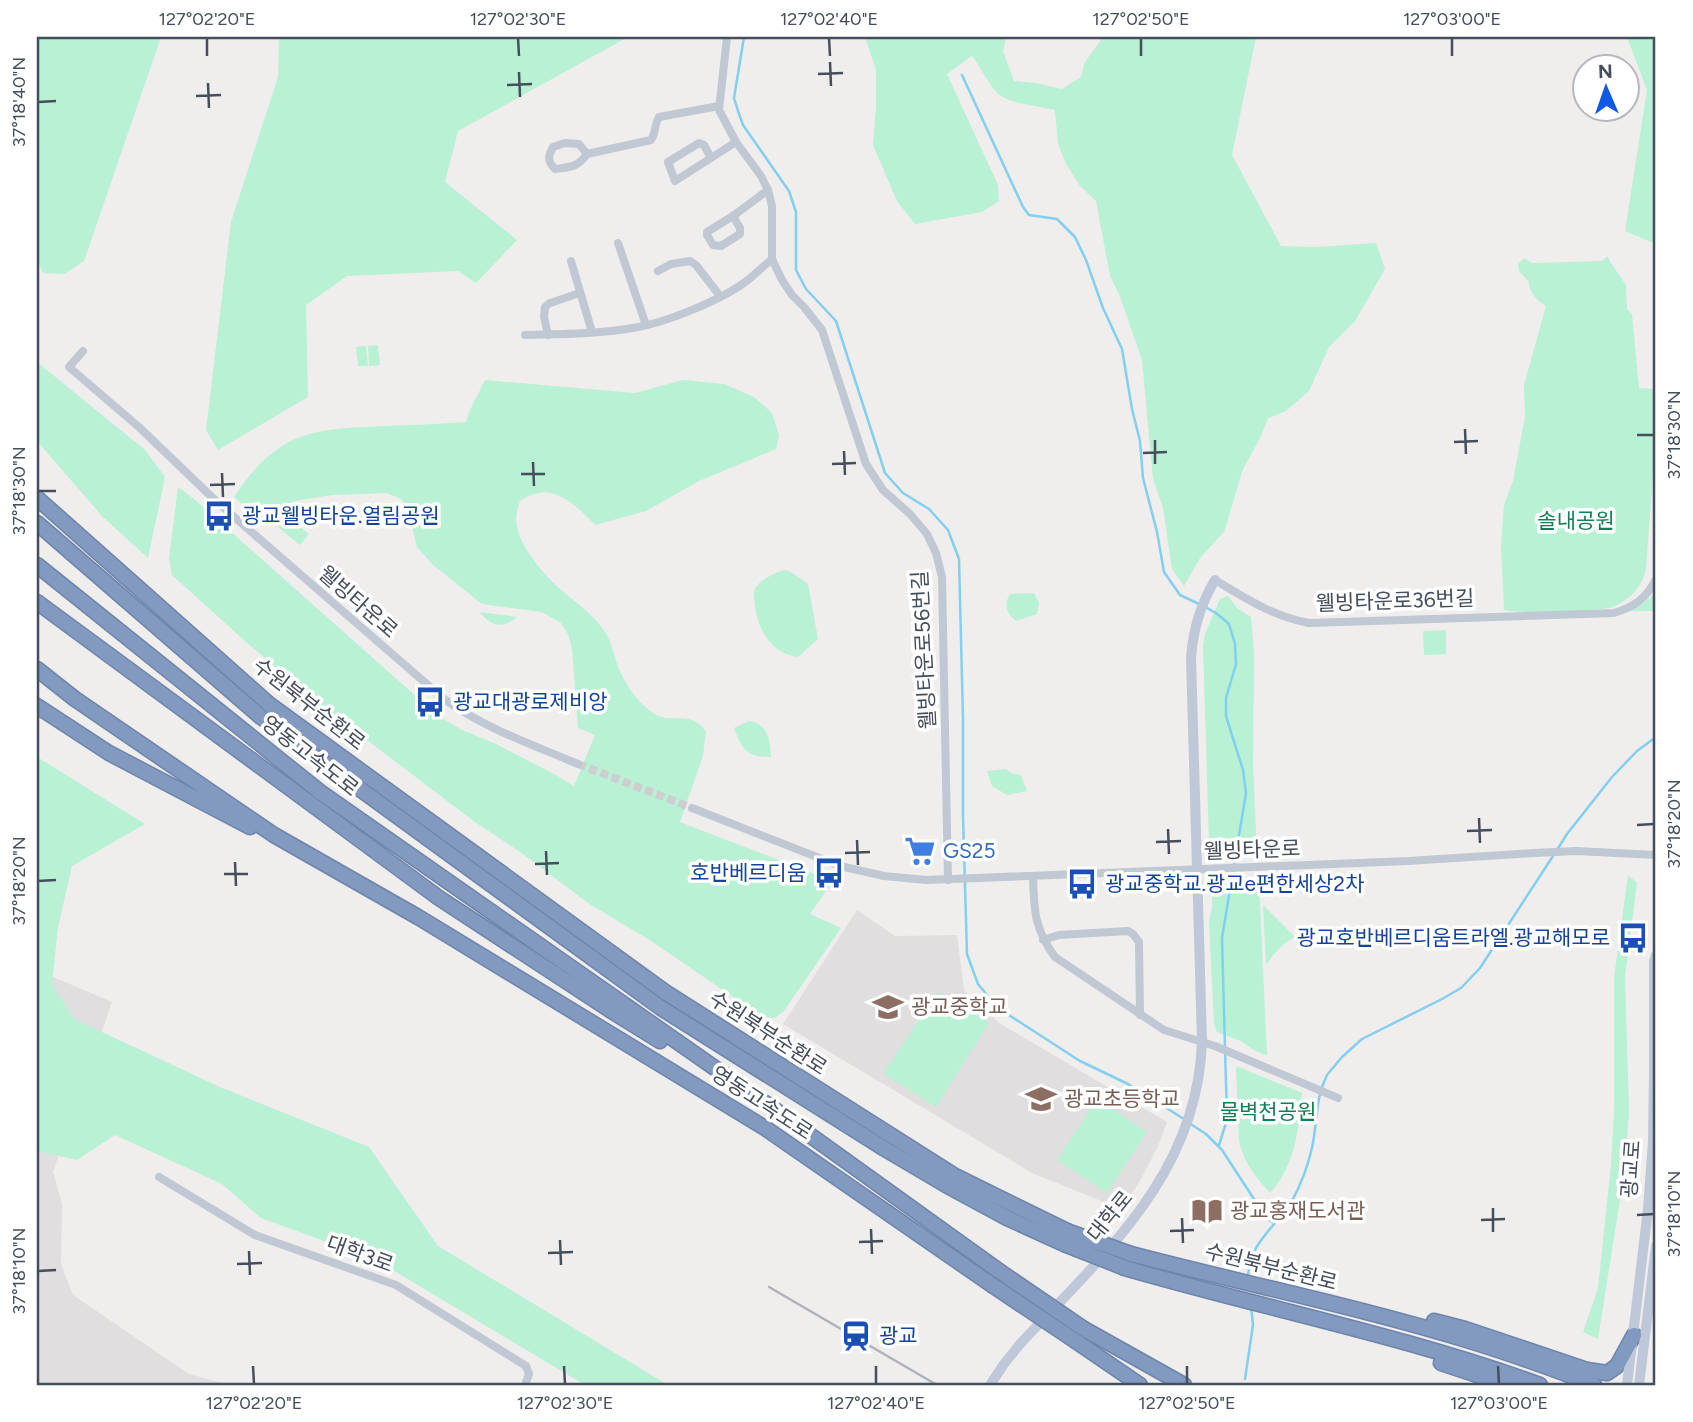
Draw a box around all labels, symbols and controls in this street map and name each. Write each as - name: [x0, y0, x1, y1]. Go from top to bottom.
- text: 127°02'20"E: [158, 8, 256, 30]
- text: 127°02'30"E: [470, 8, 566, 30]
- text: 127°02'40"E: [780, 8, 878, 30]
- text: 127°02'50"E: [1092, 8, 1190, 30]
- text: 127°03'00"E: [1403, 8, 1501, 30]
- north arrow: [1570, 52, 1640, 122]
- text: 37°18'40"N: [8, 57, 30, 147]
- text: N: [1598, 60, 1613, 83]
- text: 37°18'30"N: [1663, 390, 1685, 480]
- text: 37°18'30"N: [8, 446, 30, 536]
- bus stop icon: 광교웰빙타운.열림공원: [202, 499, 236, 533]
- place label: 광교웰빙타운.열림공원: [242, 503, 440, 528]
- park label: 솔내공원: [1537, 508, 1615, 533]
- street label: 웰빙타운로: [314, 560, 403, 643]
- street label: 웰빙타운로56번길: [907, 570, 940, 730]
- street label: 웰빙타운로36번길: [1315, 585, 1475, 616]
- street label: 수원북부순환로: [248, 652, 370, 755]
- bus stop icon: 광교대광로제비앙: [413, 685, 447, 719]
- place label: 광교대광로제비앙: [453, 689, 608, 714]
- street label: 영동고속도로: [257, 710, 364, 801]
- text: 37°18'20"N: [1663, 779, 1685, 869]
- supermarket icon: GS25: [903, 834, 937, 868]
- street label: 웰빙타운로: [1203, 835, 1301, 864]
- text: 37°18'20"N: [8, 836, 30, 926]
- place label: GS25: [943, 838, 996, 863]
- bus stop icon: 호반베르디움: [812, 856, 846, 890]
- place label: 호반베르디움: [690, 860, 806, 885]
- bus stop icon: 광교중학교.광교e편한세상2차: [1065, 867, 1099, 901]
- place label: 광교중학교.광교e편한세상2차: [1105, 871, 1364, 896]
- bus stop icon: 광교호반베르디움트라엘.광교해모로: [1616, 921, 1650, 955]
- place label: 광교호반베르디움트라엘.광교해모로: [1297, 925, 1610, 950]
- street label: 수원북부순환로: [705, 985, 832, 1080]
- school or university icon: 광교중학교: [871, 990, 905, 1024]
- place label: 광교중학교: [911, 994, 1008, 1019]
- street label: 영동고속도로: [707, 1061, 818, 1145]
- school or university icon: 광교초등학교: [1024, 1082, 1058, 1116]
- place label: 광교초등학교: [1064, 1086, 1180, 1111]
- park label: 물벽천공원: [1220, 1099, 1316, 1124]
- street label: 광교로: [1616, 1139, 1645, 1199]
- text: 37°18'10"N: [1663, 1171, 1685, 1257]
- street label: 대학로: [1082, 1185, 1138, 1246]
- library icon: 광교홍재도서관: [1190, 1194, 1224, 1228]
- place label: 광교홍재도서관: [1230, 1198, 1365, 1223]
- text: 37°18'10"N: [8, 1228, 30, 1314]
- street label: 대학3로: [323, 1230, 397, 1277]
- street label: 수원북부순환로: [1202, 1238, 1340, 1295]
- station icon: 광교: [839, 1319, 873, 1353]
- place label: 광교: [879, 1323, 918, 1348]
- text: 127°02'20"E: [205, 1392, 303, 1414]
- text: 127°02'30"E: [517, 1392, 613, 1414]
- text: 127°02'40"E: [827, 1392, 925, 1414]
- text: 127°02'50"E: [1138, 1392, 1236, 1414]
- text: 127°03'00"E: [1450, 1392, 1548, 1414]

